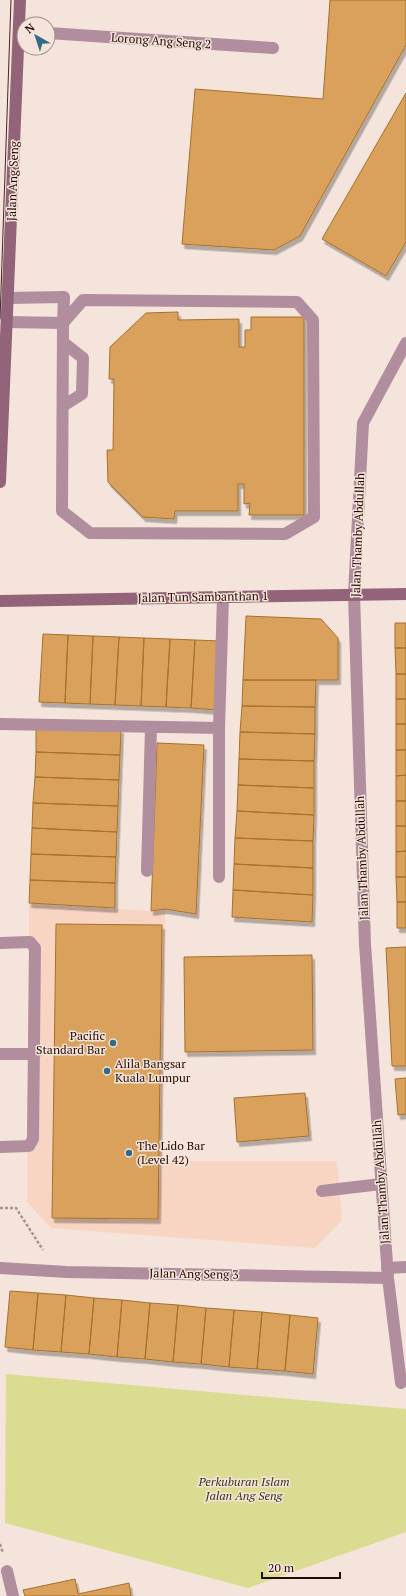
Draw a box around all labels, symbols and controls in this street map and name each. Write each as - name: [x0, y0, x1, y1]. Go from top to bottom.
- north arrow: [16, 16, 56, 56]
- text: N: [22, 20, 38, 36]
- street label: Lorong Ang Seng 2: [110, 30, 212, 51]
- street label: Jalan Ang Seng: [4, 140, 21, 221]
- street label: Jalan Thamby Abdullah: [348, 473, 367, 597]
- street label: Jalan Tun Sambanthan 1: [138, 588, 268, 605]
- street label: Jalan Thamby Abdullah: [352, 796, 371, 920]
- place label: Pacific Standard Bar: [36, 1028, 105, 1057]
- marker: Pacific Standard Bar: [108, 1038, 118, 1048]
- place label: Alila Bangsar Kuala Lumpur: [115, 1056, 191, 1085]
- marker: Alila Bangsar Kuala Lumpur: [102, 1066, 112, 1076]
- street label: Jalan Thamby Abdullah: [369, 1119, 392, 1245]
- place label: The Lido Bar (Level 42): [137, 1138, 205, 1167]
- marker: The Lido Bar (Level 42): [124, 1148, 134, 1158]
- street label: Jalan Ang Seng 3: [149, 1265, 239, 1282]
- park label: Perkuburan Islam Jalan Ang Seng: [197, 1474, 290, 1503]
- scale bar: [262, 1554, 340, 1580]
- text: 20 m: [268, 1560, 295, 1575]

